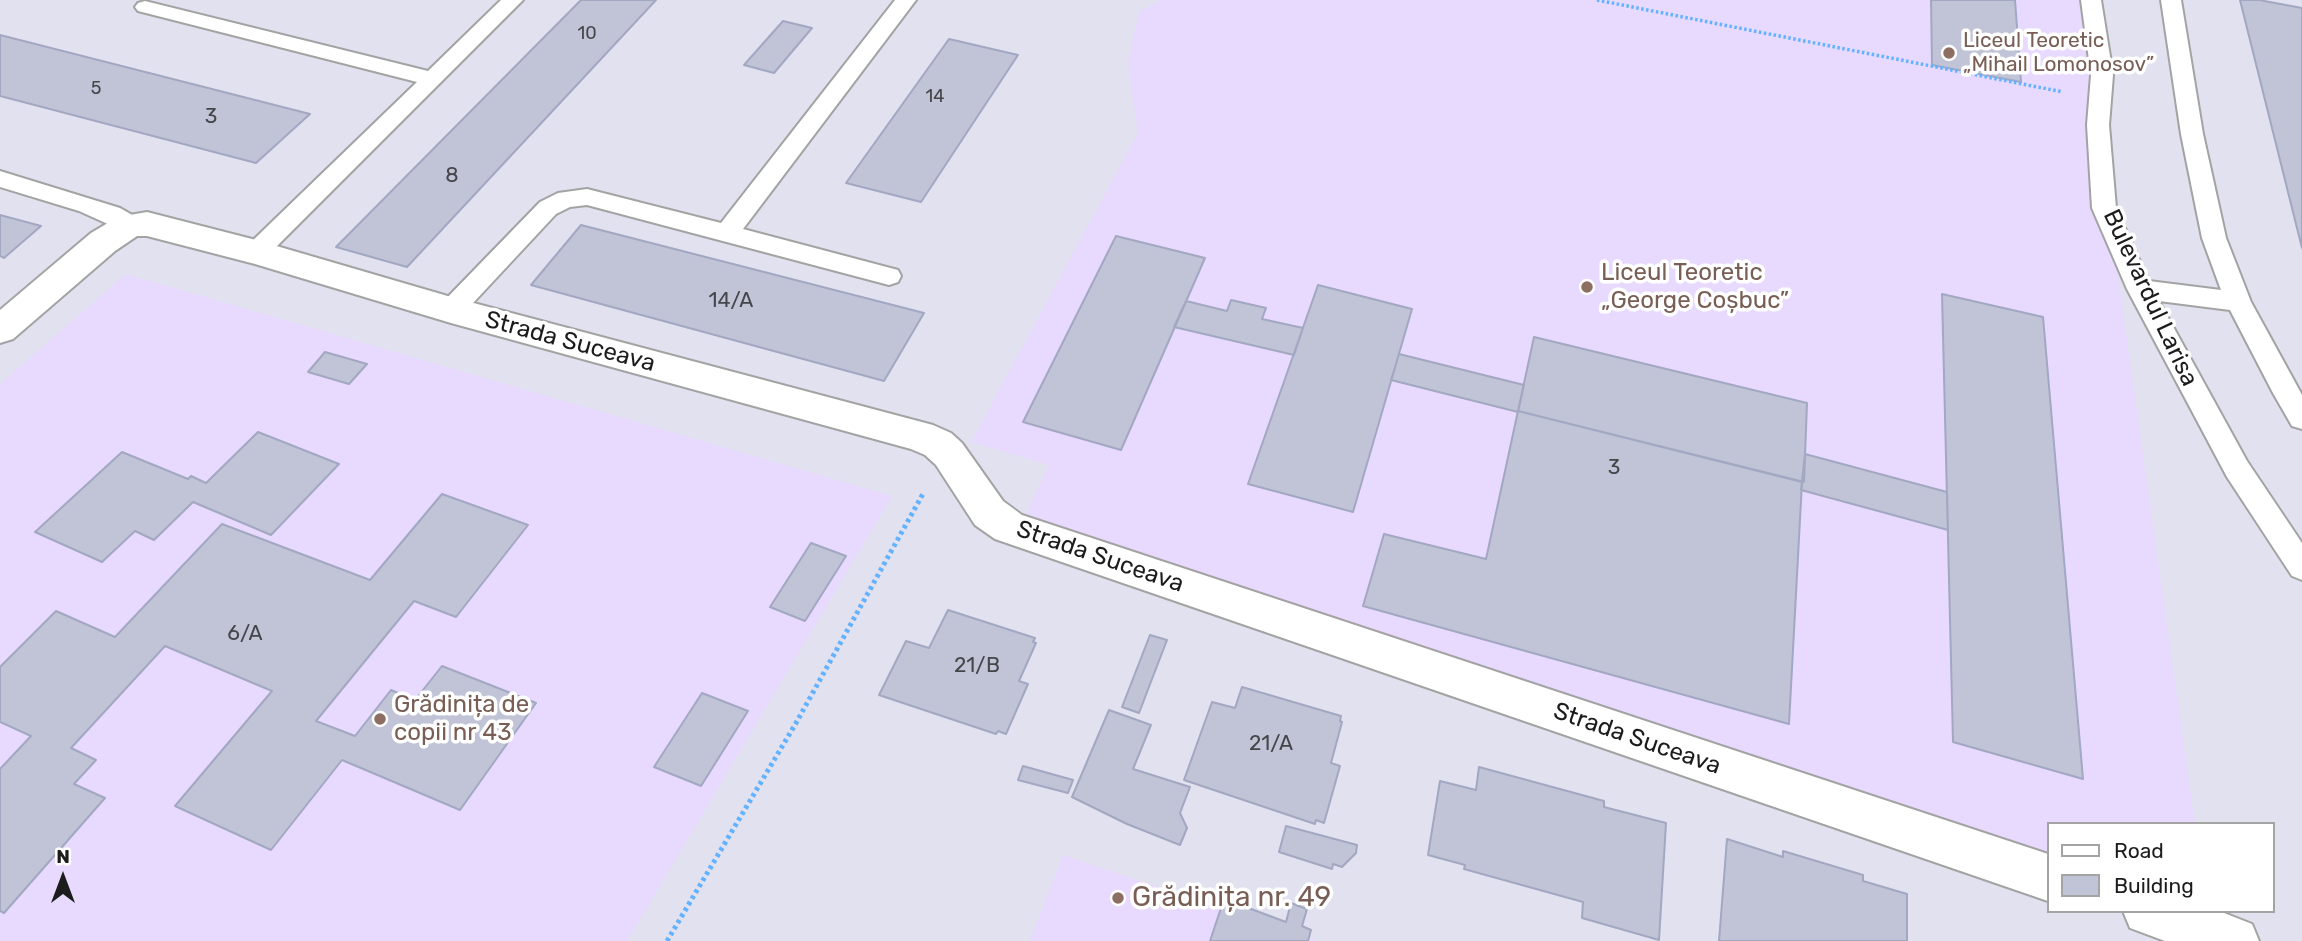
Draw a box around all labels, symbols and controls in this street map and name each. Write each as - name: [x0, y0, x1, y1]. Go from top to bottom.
- house number: 10: [577, 23, 597, 45]
- place label: Liceul Teoretic „Mihail Lomonosov”: [1963, 28, 2154, 78]
- marker: Liceul Teoretic „Mihail Lomonosov”: [1941, 45, 1957, 61]
- house number: 5: [91, 78, 101, 100]
- house number: 14: [926, 86, 944, 108]
- house number: 3: [205, 104, 217, 130]
- house number: 8: [445, 163, 459, 189]
- street label: Bulevardul Larisa: [2096, 205, 2204, 391]
- place label: Liceul Teoretic „George Coșbuc”: [1601, 259, 1789, 315]
- marker: Liceul Teoretic „George Coșbuc”: [1579, 279, 1595, 295]
- house number: 14/A: [709, 288, 753, 314]
- street label: Strada Suceava: [482, 305, 658, 379]
- house number: 3: [1608, 455, 1620, 481]
- street label: Strada Suceava: [1013, 515, 1187, 599]
- house number: 6/A: [227, 621, 263, 647]
- house number: 21/B: [954, 653, 1000, 679]
- place label: Grădinița de copii nr 43: [394, 691, 529, 747]
- street label: Strada Suceava: [1550, 697, 1724, 781]
- marker: Grădinița de copii nr 43: [372, 711, 388, 727]
- house number: 21/A: [1249, 731, 1293, 757]
- legend: [2046, 822, 2274, 913]
- text: Road: [2114, 838, 2164, 863]
- north arrow: [28, 843, 98, 913]
- text: N: [56, 845, 70, 868]
- text: Building: [2114, 873, 2194, 898]
- place label: Grădinița nr. 49: [1132, 881, 1331, 915]
- marker: Grădinița nr. 49: [1110, 890, 1126, 906]

